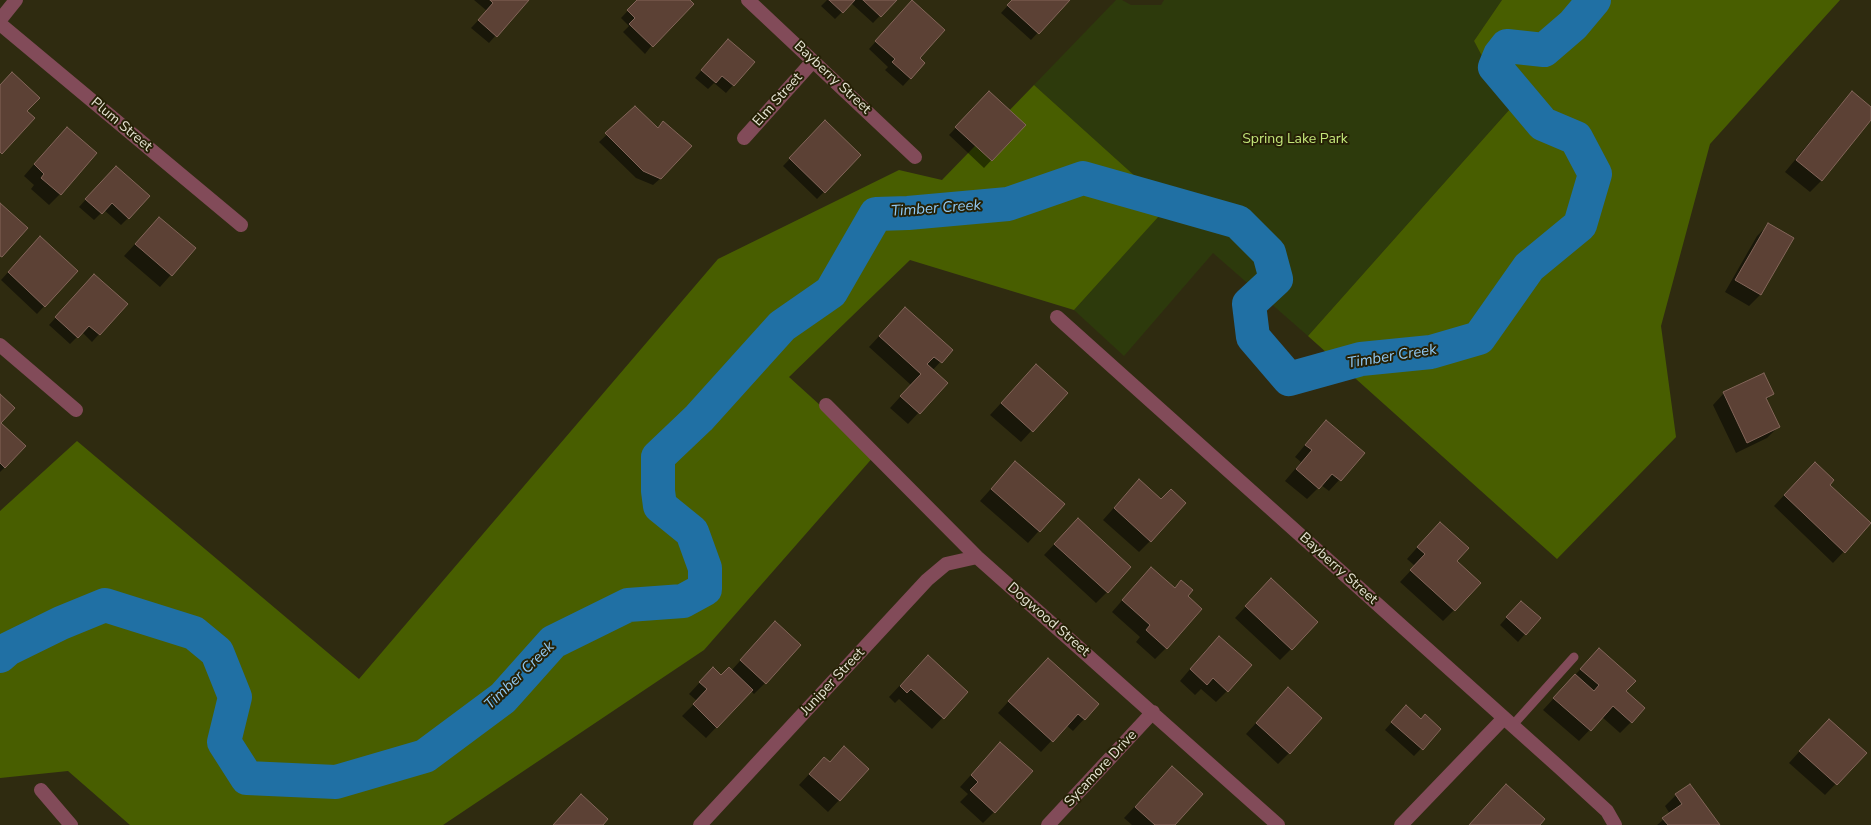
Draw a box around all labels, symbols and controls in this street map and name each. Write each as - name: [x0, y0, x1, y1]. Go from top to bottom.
- street label: Bayberry Street: [790, 38, 874, 118]
- street label: Elm Street: [750, 70, 806, 130]
- street label: Plum Street: [87, 95, 155, 155]
- park label: Spring Lake Park: [1242, 132, 1348, 148]
- water label: Timber Creek: [890, 197, 982, 221]
- water label: Timber Creek: [1346, 341, 1438, 373]
- street label: Bayberry Street: [1296, 530, 1380, 608]
- street label: Dogwood Street: [1003, 580, 1093, 660]
- water label: Timber Creek: [481, 638, 559, 714]
- street label: Juniper Street: [798, 645, 868, 719]
- street label: Sycamore Drive: [1061, 727, 1141, 811]

